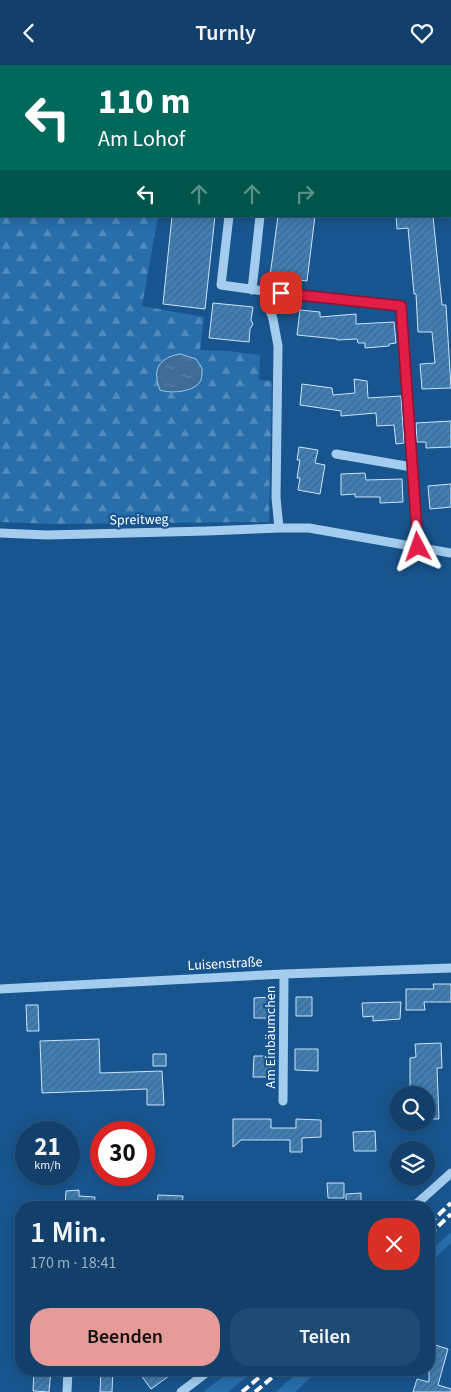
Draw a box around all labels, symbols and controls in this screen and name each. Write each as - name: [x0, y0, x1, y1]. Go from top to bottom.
- text: Turnly: [195, 17, 256, 49]
- icon: back: [15, 19, 43, 47]
- icon: heart: [408, 19, 436, 47]
- text: 110 m: [98, 77, 190, 127]
- icon: left: [15, 85, 80, 150]
- text: Am Lohof: [98, 123, 185, 155]
- icon: left: [132, 180, 160, 208]
- icon: ahead: [185, 180, 213, 208]
- icon: ahead: [238, 180, 266, 208]
- icon: right: [291, 180, 319, 208]
- pin: [260, 272, 302, 314]
- icon: arrive: [267, 279, 295, 307]
- street label: Spreitweg: [109, 509, 169, 531]
- position arrow: [391, 520, 443, 572]
- street label: Luisenstraße: [187, 952, 263, 976]
- street label: Am Einbäumchen: [261, 986, 281, 1088]
- map controls: [390, 1086, 435, 1186]
- button: search: [390, 1086, 435, 1131]
- speed limit sign: 30: [90, 1121, 155, 1186]
- text: 21: [34, 1129, 61, 1165]
- button: layers: [390, 1141, 435, 1186]
- text: km/h: [34, 1157, 61, 1174]
- text: 1 Min.: [30, 1211, 107, 1254]
- button: close: [368, 1218, 420, 1270]
- text: 170 m · 18:41: [30, 1252, 117, 1274]
- button: Beenden: [30, 1308, 220, 1366]
- button: Teilen: [230, 1308, 420, 1366]

